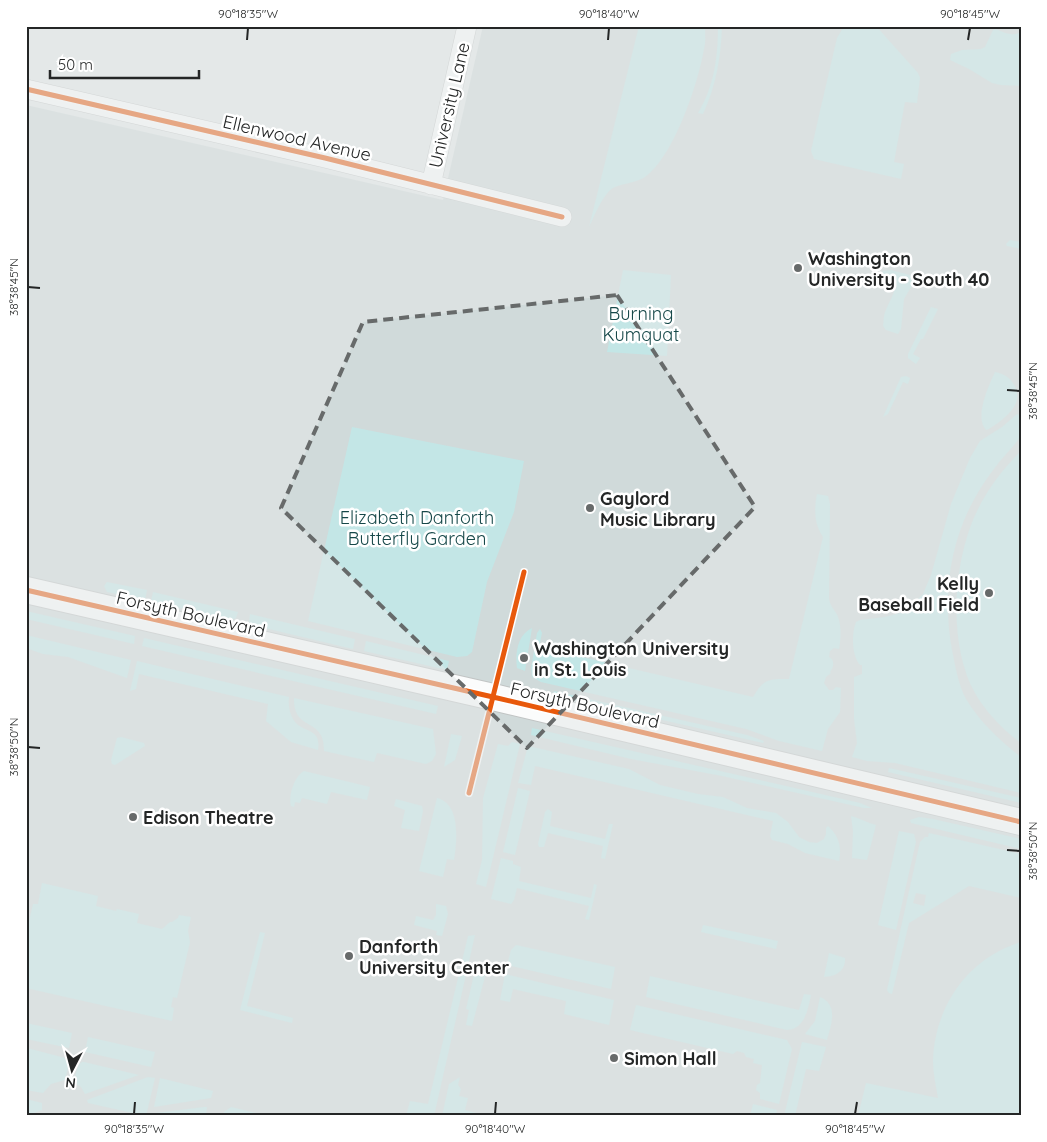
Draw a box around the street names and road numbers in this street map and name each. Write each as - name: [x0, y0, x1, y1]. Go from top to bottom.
- street label: University Lane: [423, 40, 475, 170]
- street label: Ellenwood Avenue: [221, 110, 373, 166]
- street label: Forsyth Boulevard: [114, 586, 268, 642]
- street label: Forsyth Boulevard: [508, 677, 662, 733]

